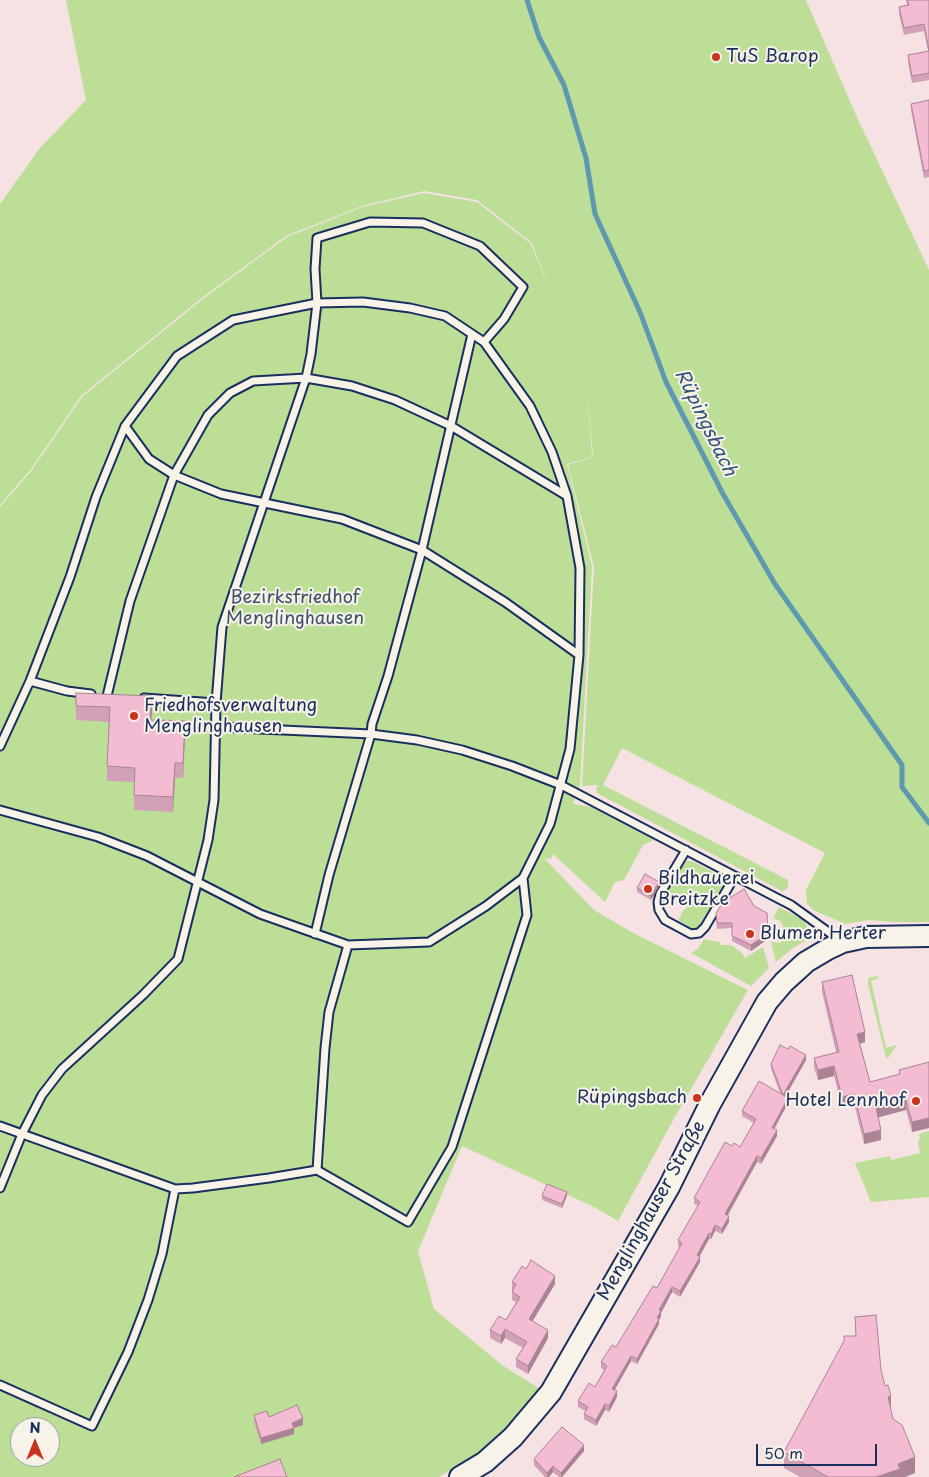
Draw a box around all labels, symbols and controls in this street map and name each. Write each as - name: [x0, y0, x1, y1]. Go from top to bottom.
- place label: TuS Barop: [726, 46, 819, 68]
- marker: TuS Barop: [710, 51, 722, 63]
- water label: Rüpingsbach: [669, 366, 741, 480]
- park label: Bezirksfriedhof Menglinghausen: [226, 587, 364, 630]
- place label: Friedhofsverwaltung Menglinghausen: [144, 695, 317, 738]
- marker: Friedhofsverwaltung Menglinghausen: [128, 710, 140, 722]
- place label: Bildhauerei Breitzke: [658, 868, 754, 911]
- marker: Bildhauerei Breitzke: [642, 883, 654, 895]
- place label: Blumen Herter: [760, 923, 886, 945]
- marker: Blumen Herter: [744, 928, 756, 940]
- place label: Rüpingsbach: [577, 1087, 687, 1109]
- place label: Hotel Lennhof: [785, 1090, 906, 1112]
- marker: Rüpingsbach: [691, 1092, 703, 1104]
- marker: Hotel Lennhof: [910, 1095, 922, 1107]
- street label: Menglinghauser Straße: [594, 1117, 710, 1305]
- north arrow: [10, 1417, 60, 1467]
- text: N: [29, 1417, 41, 1438]
- scale bar: [759, 1434, 880, 1466]
- text: 50 m: [764, 1441, 803, 1464]

